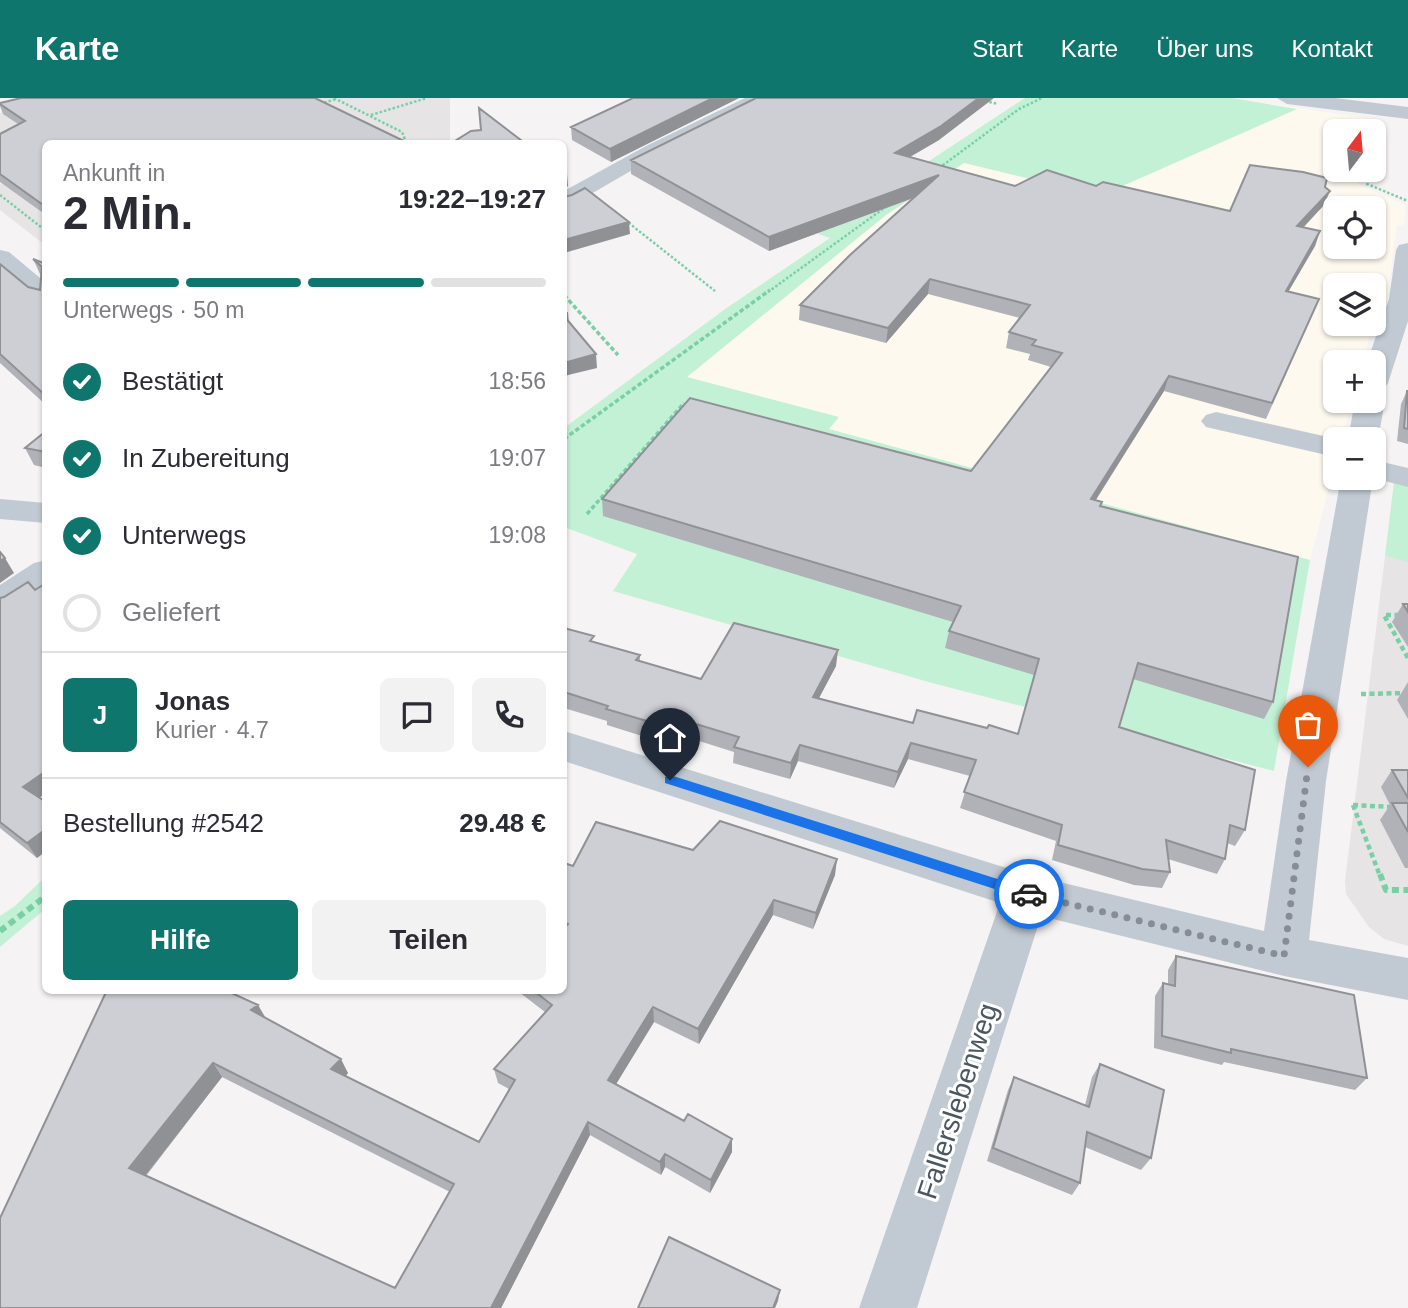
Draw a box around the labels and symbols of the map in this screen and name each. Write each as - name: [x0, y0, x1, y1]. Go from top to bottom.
- north arrow: [1323, 119, 1386, 182]
- pin: [1278, 695, 1338, 767]
- pin: [640, 708, 700, 780]
- courier: [994, 859, 1064, 929]
- street label: Fallerslebenweg: [911, 999, 1004, 1203]

